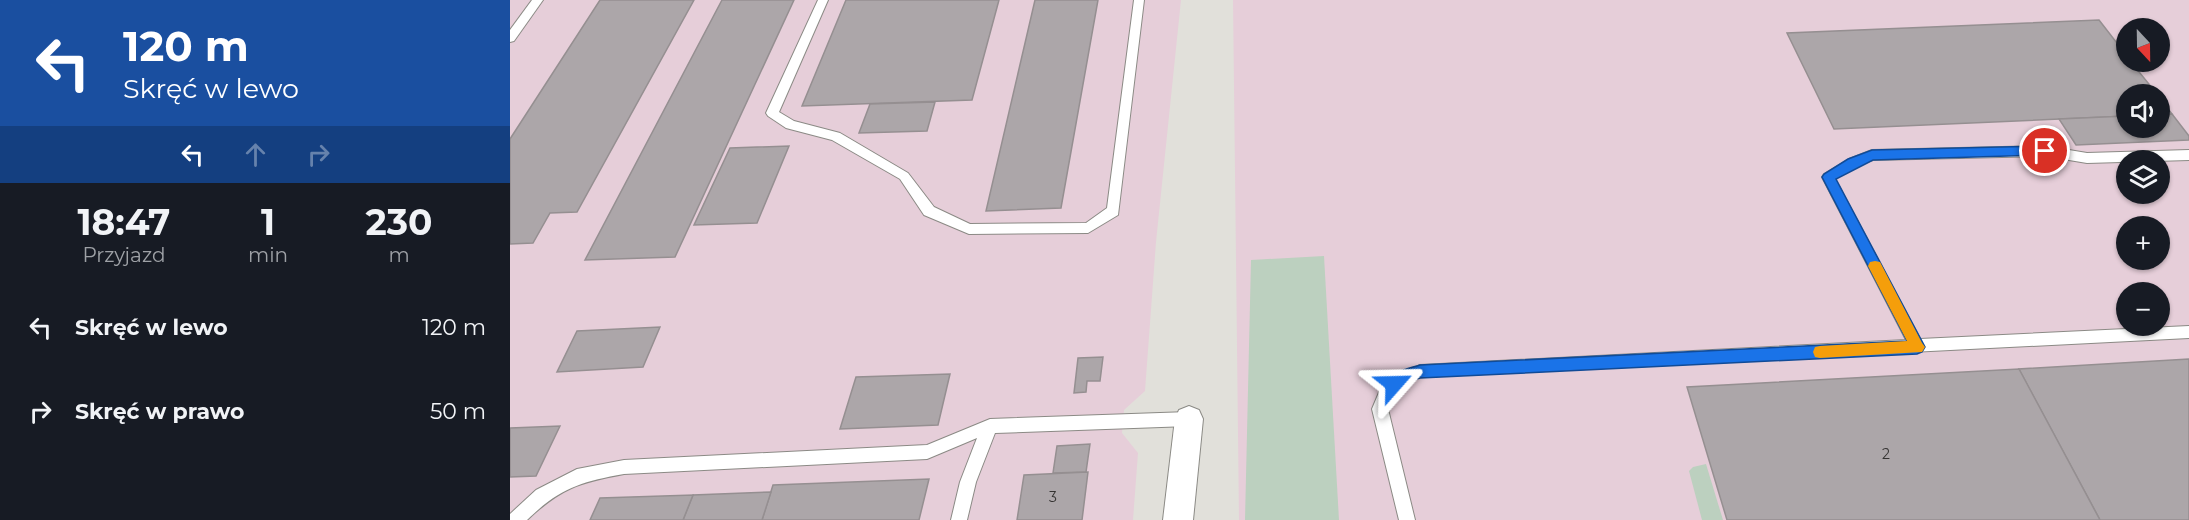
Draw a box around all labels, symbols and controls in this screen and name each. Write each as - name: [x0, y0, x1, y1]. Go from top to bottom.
- north arrow: [2116, 18, 2170, 72]
- map controls: [2116, 18, 2170, 336]
- text: 120 m: [123, 20, 249, 72]
- icon: left: [24, 24, 102, 102]
- text: Skręć w lewo: [123, 72, 299, 105]
- button: sound: [2116, 84, 2170, 138]
- pin: [2019, 125, 2070, 176]
- icon: arrive: [2028, 134, 2061, 167]
- icon: left: [176, 138, 209, 171]
- icon: ahead: [239, 138, 272, 171]
- icon: right: [302, 138, 335, 171]
- button: layers: [2116, 150, 2170, 204]
- text: 18:47: [77, 200, 170, 244]
- text: 1: [261, 200, 275, 244]
- text: 230: [366, 200, 433, 244]
- button: +: [2116, 216, 2170, 270]
- text: Przyjazd: [82, 243, 166, 267]
- text: min: [248, 243, 288, 267]
- text: m: [388, 243, 410, 267]
- button: −: [2116, 282, 2170, 336]
- icon: left: [24, 311, 57, 344]
- text: Skręć w lewo: [75, 314, 228, 341]
- text: 120 m: [422, 314, 486, 341]
- position arrow: [1362, 352, 1426, 416]
- icon: right: [24, 395, 57, 428]
- text: Skręć w prawo: [75, 398, 244, 425]
- text: 50 m: [430, 398, 486, 425]
- house number: 2: [1882, 445, 1890, 463]
- house number: 3: [1049, 488, 1057, 506]

